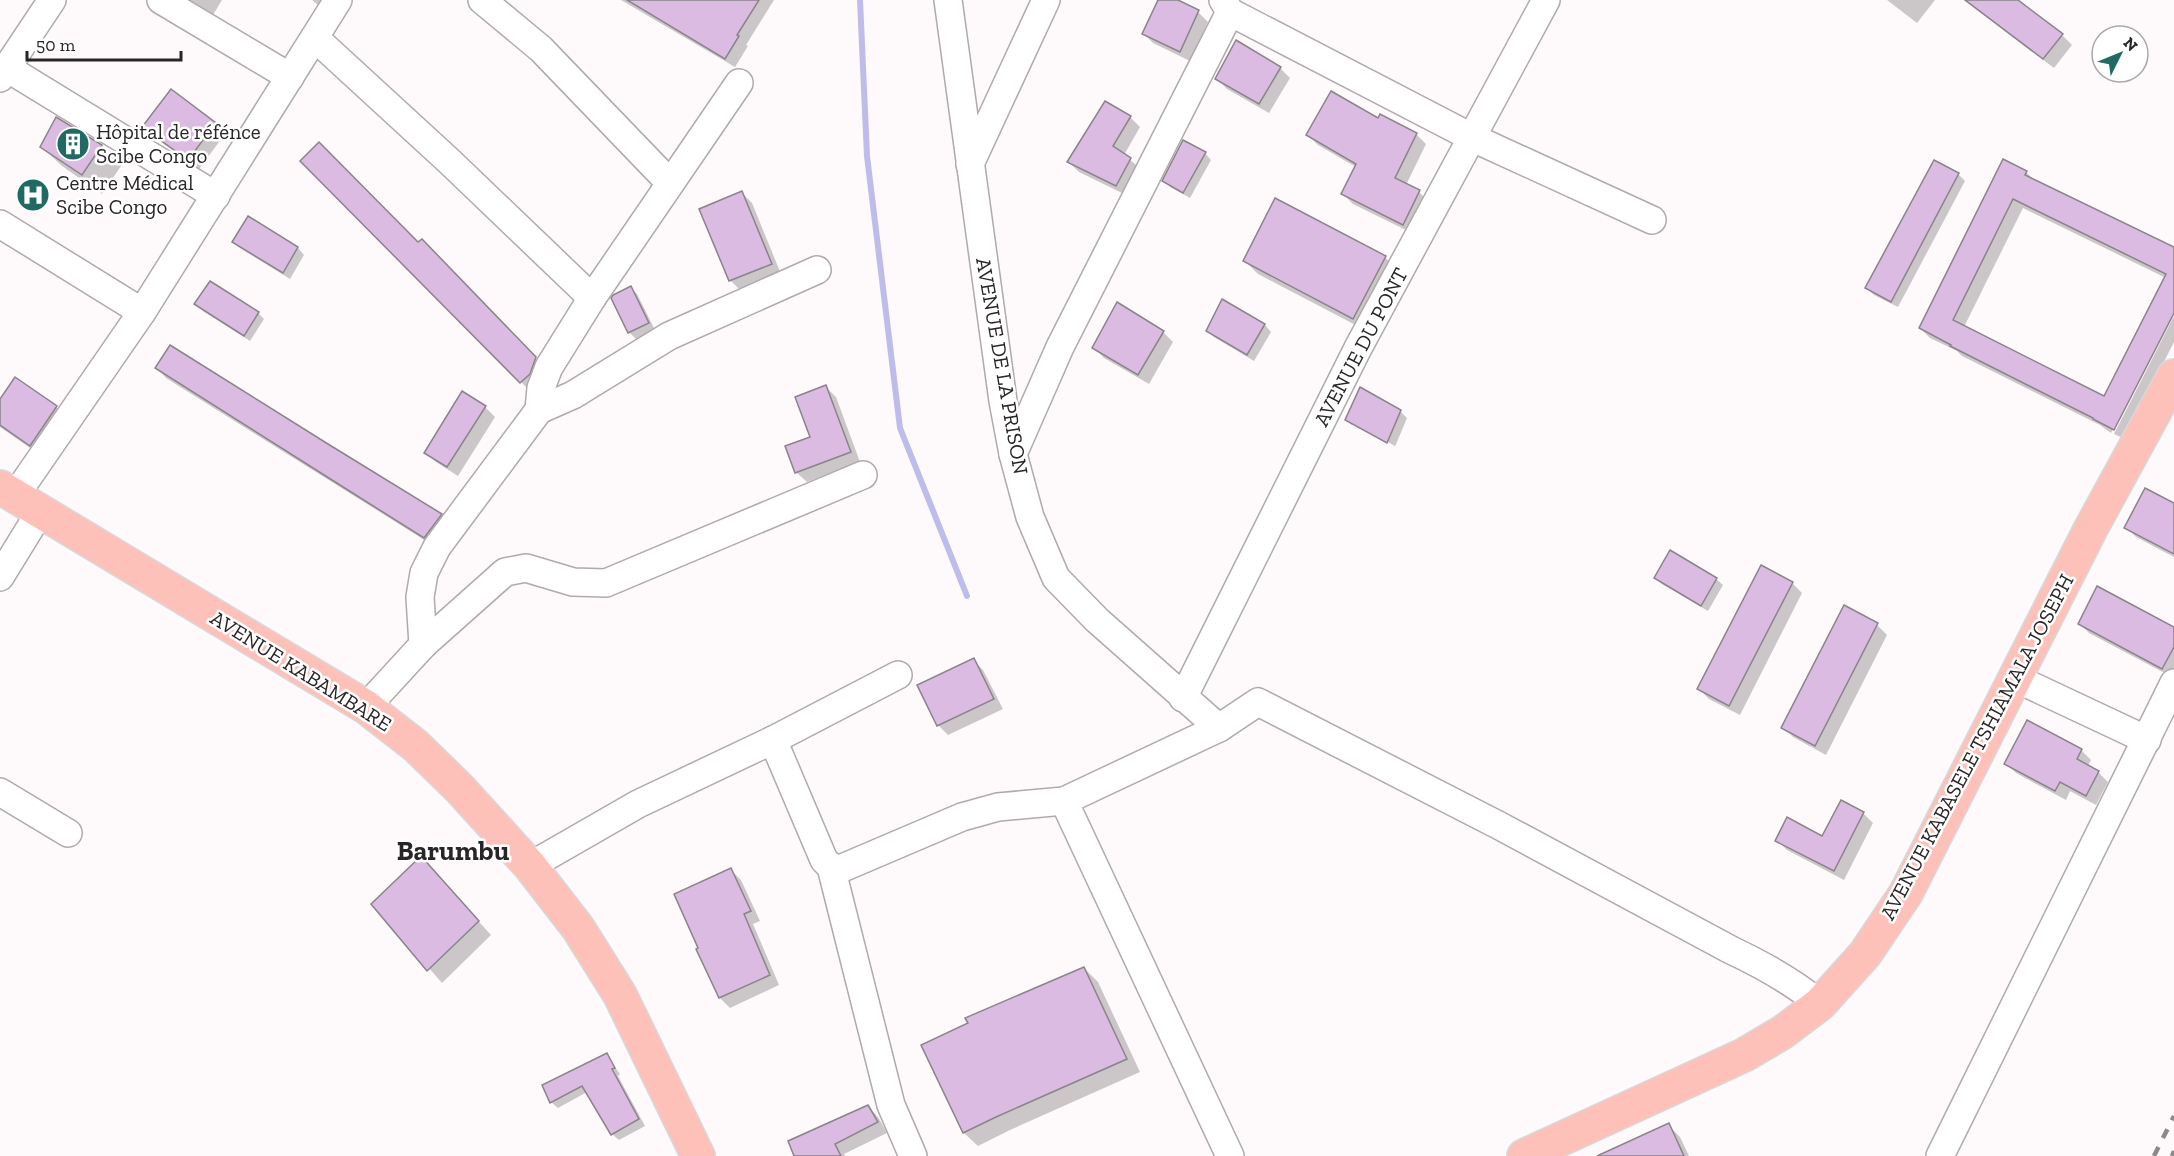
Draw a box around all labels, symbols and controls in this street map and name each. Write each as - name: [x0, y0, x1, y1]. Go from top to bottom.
- scale bar: [27, 24, 182, 62]
- north arrow: [2090, 24, 2150, 84]
- text: N: [2120, 33, 2142, 55]
- text: 50 m: [36, 34, 76, 56]
- place label: Hôpital de réfénce Scibe Congo: [96, 119, 261, 168]
- building icon: Hôpital de réfénce Scibe Congo: [55, 126, 91, 162]
- place label: Centre Médical Scibe Congo: [56, 170, 194, 219]
- hospital icon: Centre Médical Scibe Congo: [15, 177, 51, 213]
- street label: AVENUE DE LA PRISON: [971, 255, 1034, 476]
- street label: AVENUE DU PONT: [1308, 263, 1413, 430]
- street label: AVENUE KABASELE TSHIAMALA JOSEPH: [1874, 570, 2079, 924]
- street label: AVENUE KABAMBARE: [206, 605, 396, 736]
- district label: Barumbu: [397, 835, 509, 867]

